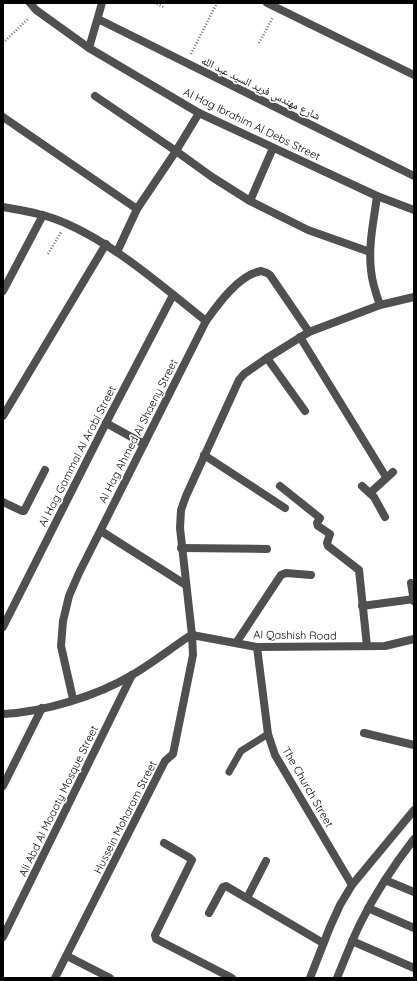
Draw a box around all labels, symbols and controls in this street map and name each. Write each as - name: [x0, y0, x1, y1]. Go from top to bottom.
- street label: شارع مهندس فريد السيد عبد الله: [199, 53, 323, 123]
- street label: Al Hag Ibrahim Al Debs Street: [181, 85, 323, 163]
- street label: Al Hag Ahmed Al Shaeny Street: [95, 356, 181, 505]
- street label: Al Hag Gammal Al Arabi Street: [35, 383, 119, 529]
- street label: Al Qashish Road: [253, 627, 337, 643]
- street label: Ali Abd Al Moaaty Mosque Street: [15, 723, 101, 879]
- street label: The Church Street: [279, 744, 337, 830]
- street label: Hussein Moharam Street: [90, 758, 160, 876]

